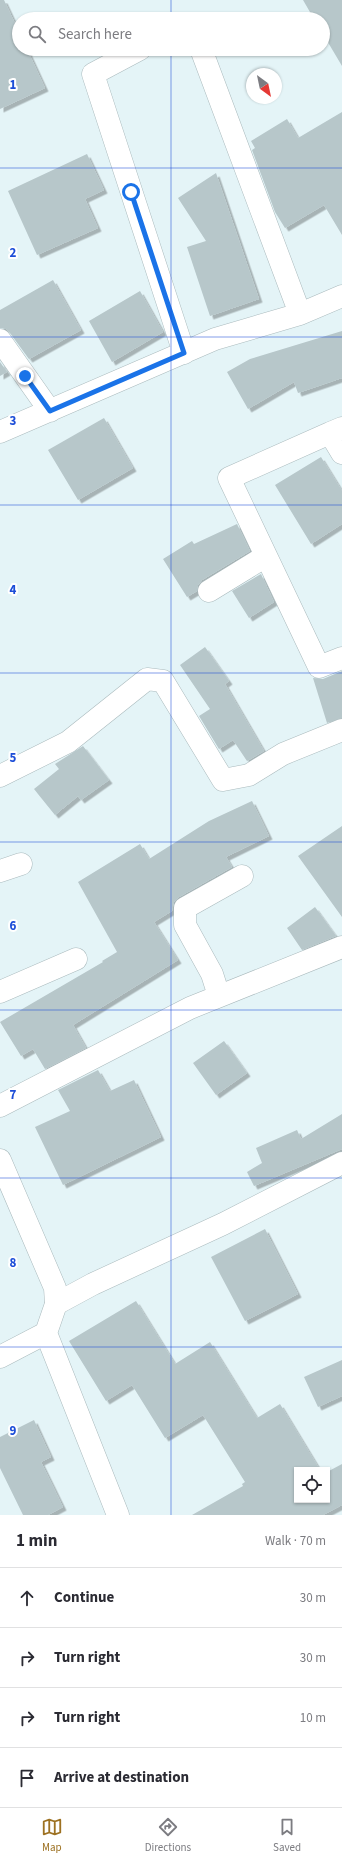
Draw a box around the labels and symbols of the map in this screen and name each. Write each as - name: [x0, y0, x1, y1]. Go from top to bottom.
- north arrow: [246, 68, 282, 104]
- text: 1: [10, 76, 17, 94]
- route start: [122, 183, 140, 201]
- text: 2: [10, 244, 17, 262]
- route end: [16, 367, 34, 385]
- text: 3: [10, 412, 17, 430]
- text: 4: [10, 581, 17, 599]
- text: 5: [10, 749, 17, 767]
- text: 6: [10, 917, 17, 935]
- text: 7: [10, 1086, 17, 1104]
- text: 8: [10, 1254, 17, 1272]
- text: 9: [10, 1422, 17, 1440]

